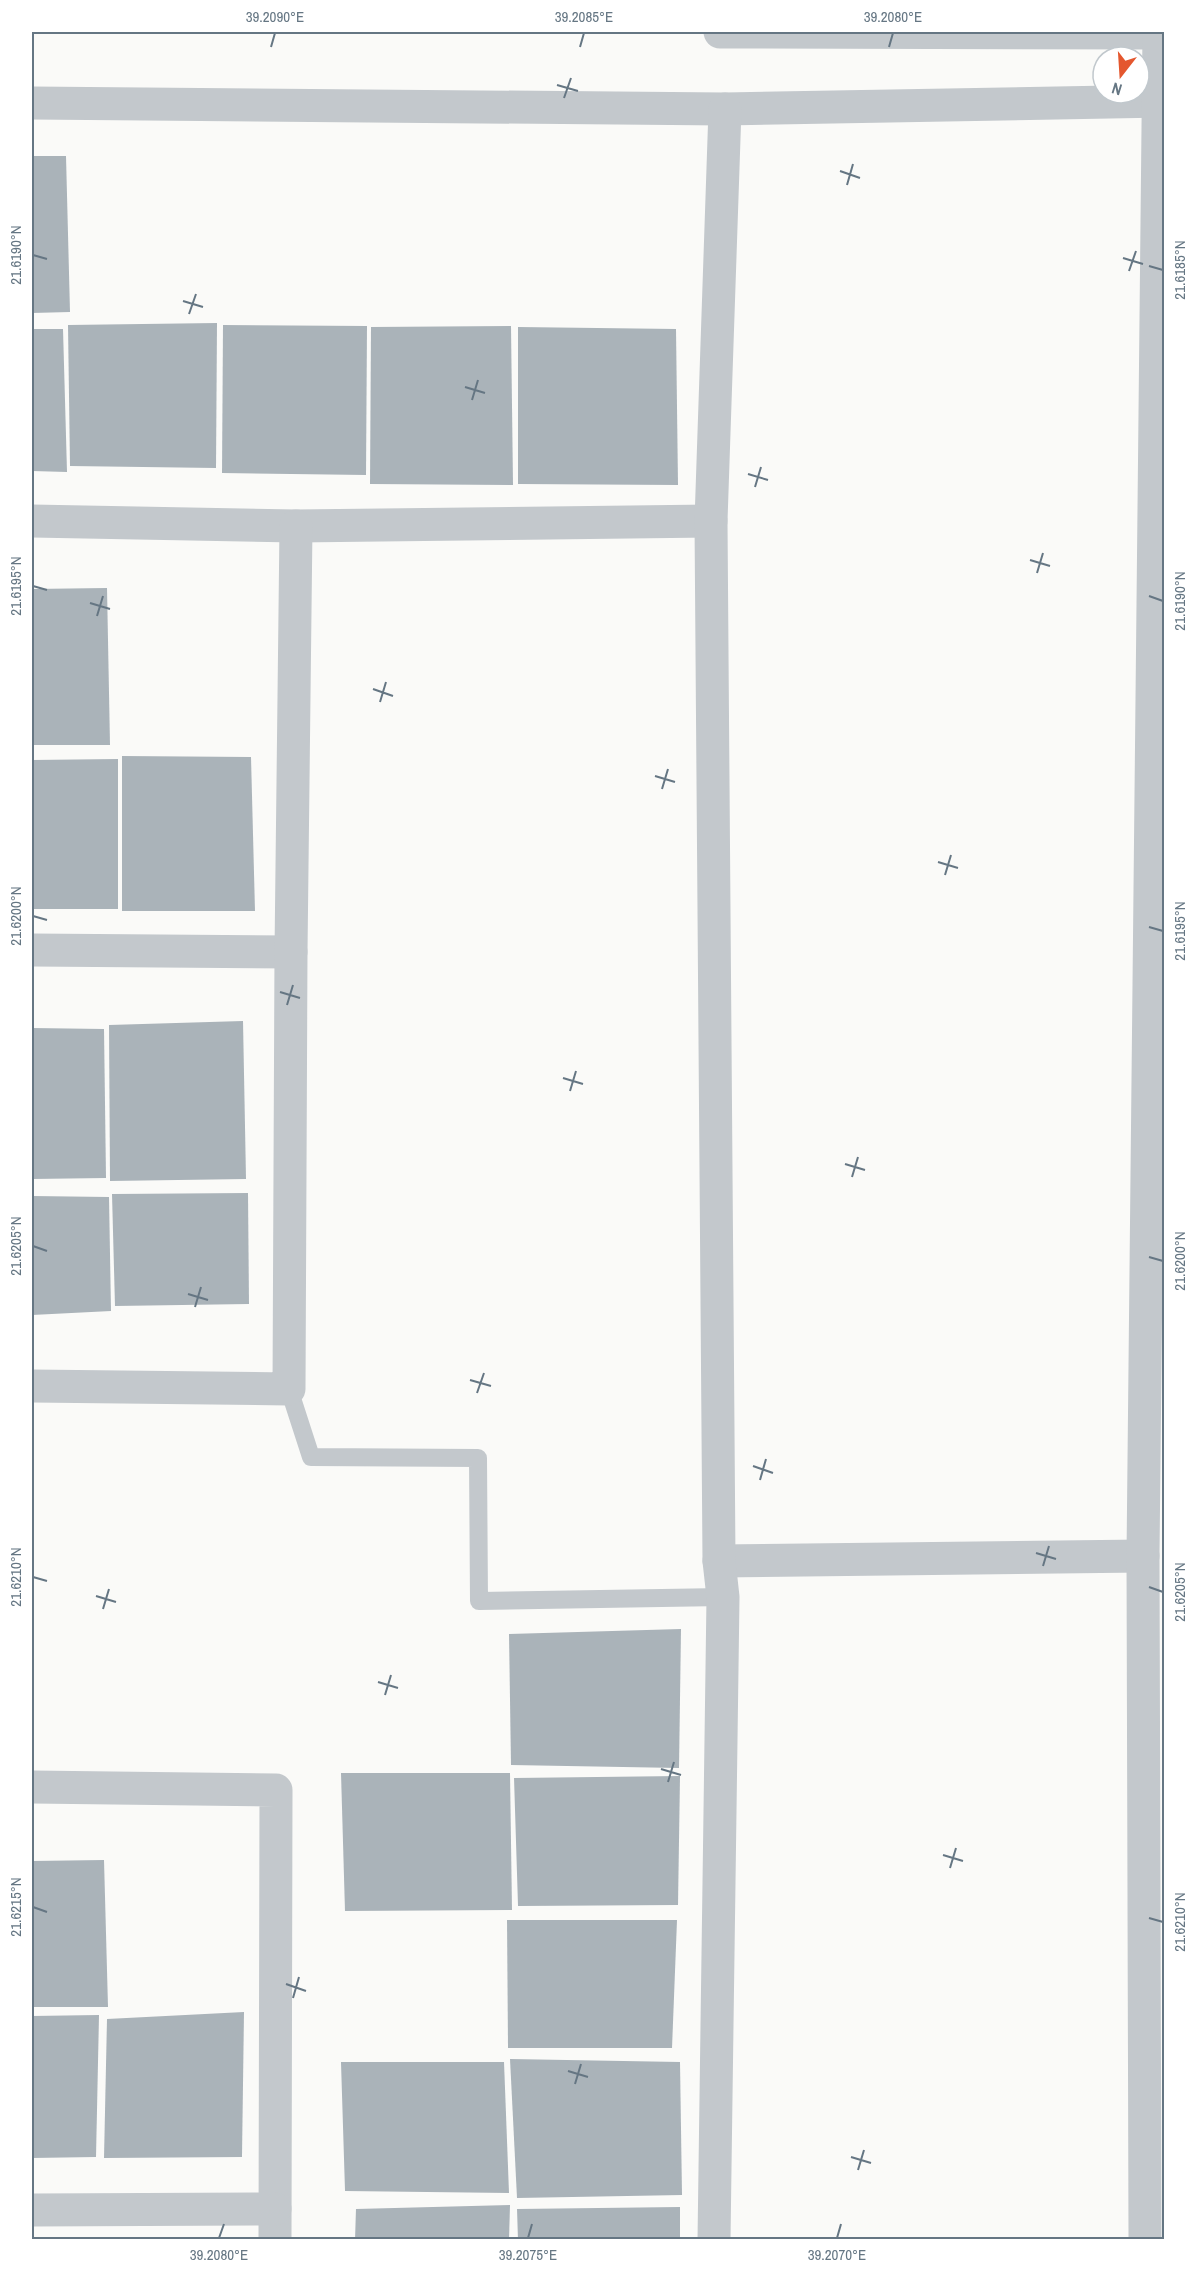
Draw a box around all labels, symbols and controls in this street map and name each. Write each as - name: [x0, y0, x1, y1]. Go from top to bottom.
- text: 39.2090°E: [246, 6, 304, 27]
- text: 39.2085°E: [555, 6, 613, 27]
- text: 39.2080°E: [864, 6, 922, 27]
- north arrow: [1091, 45, 1151, 105]
- text: N: [1109, 77, 1124, 101]
- text: 21.6190°N: [5, 225, 26, 285]
- text: 21.6185°N: [1169, 240, 1190, 300]
- text: 21.6195°N: [5, 556, 26, 616]
- text: 21.6190°N: [1169, 571, 1190, 631]
- text: 21.6200°N: [5, 886, 26, 946]
- text: 21.6195°N: [1169, 901, 1190, 961]
- text: 21.6205°N: [5, 1216, 26, 1276]
- text: 21.6200°N: [1169, 1231, 1190, 1291]
- text: 21.6210°N: [5, 1547, 26, 1607]
- text: 21.6205°N: [1169, 1562, 1190, 1622]
- text: 21.6215°N: [5, 1877, 26, 1937]
- text: 21.6210°N: [1169, 1892, 1190, 1952]
- text: 39.2080°E: [190, 2244, 248, 2265]
- text: 39.2075°E: [499, 2244, 557, 2265]
- text: 39.2070°E: [808, 2244, 866, 2265]

